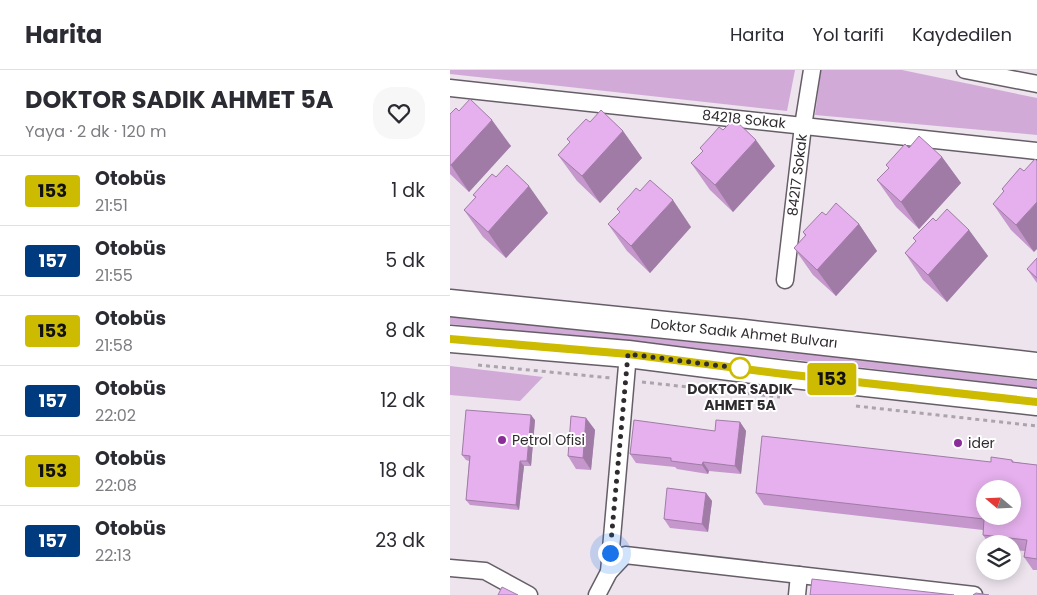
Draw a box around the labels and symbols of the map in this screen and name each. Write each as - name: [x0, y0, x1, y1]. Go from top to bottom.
- street label: 84218 Sokak: [701, 105, 787, 133]
- street label: 84217 Sokak: [782, 132, 812, 217]
- street label: Doktor Sadık Ahmet Bulvarı: [650, 313, 838, 353]
- marker: DOKTOR SADIK AHMET 5A: [729, 357, 751, 379]
- line badge: 153: [803, 363, 861, 395]
- place label: DOKTOR SADIK AHMET 5A: [687, 379, 793, 415]
- place label: Petrol Ofisi: [512, 430, 585, 450]
- place label: ider: [968, 433, 995, 453]
- marker: Petrol Ofisi: [496, 434, 508, 446]
- marker: ider: [952, 437, 964, 449]
- north arrow: [976, 480, 1021, 525]
- your location: [598, 541, 623, 566]

